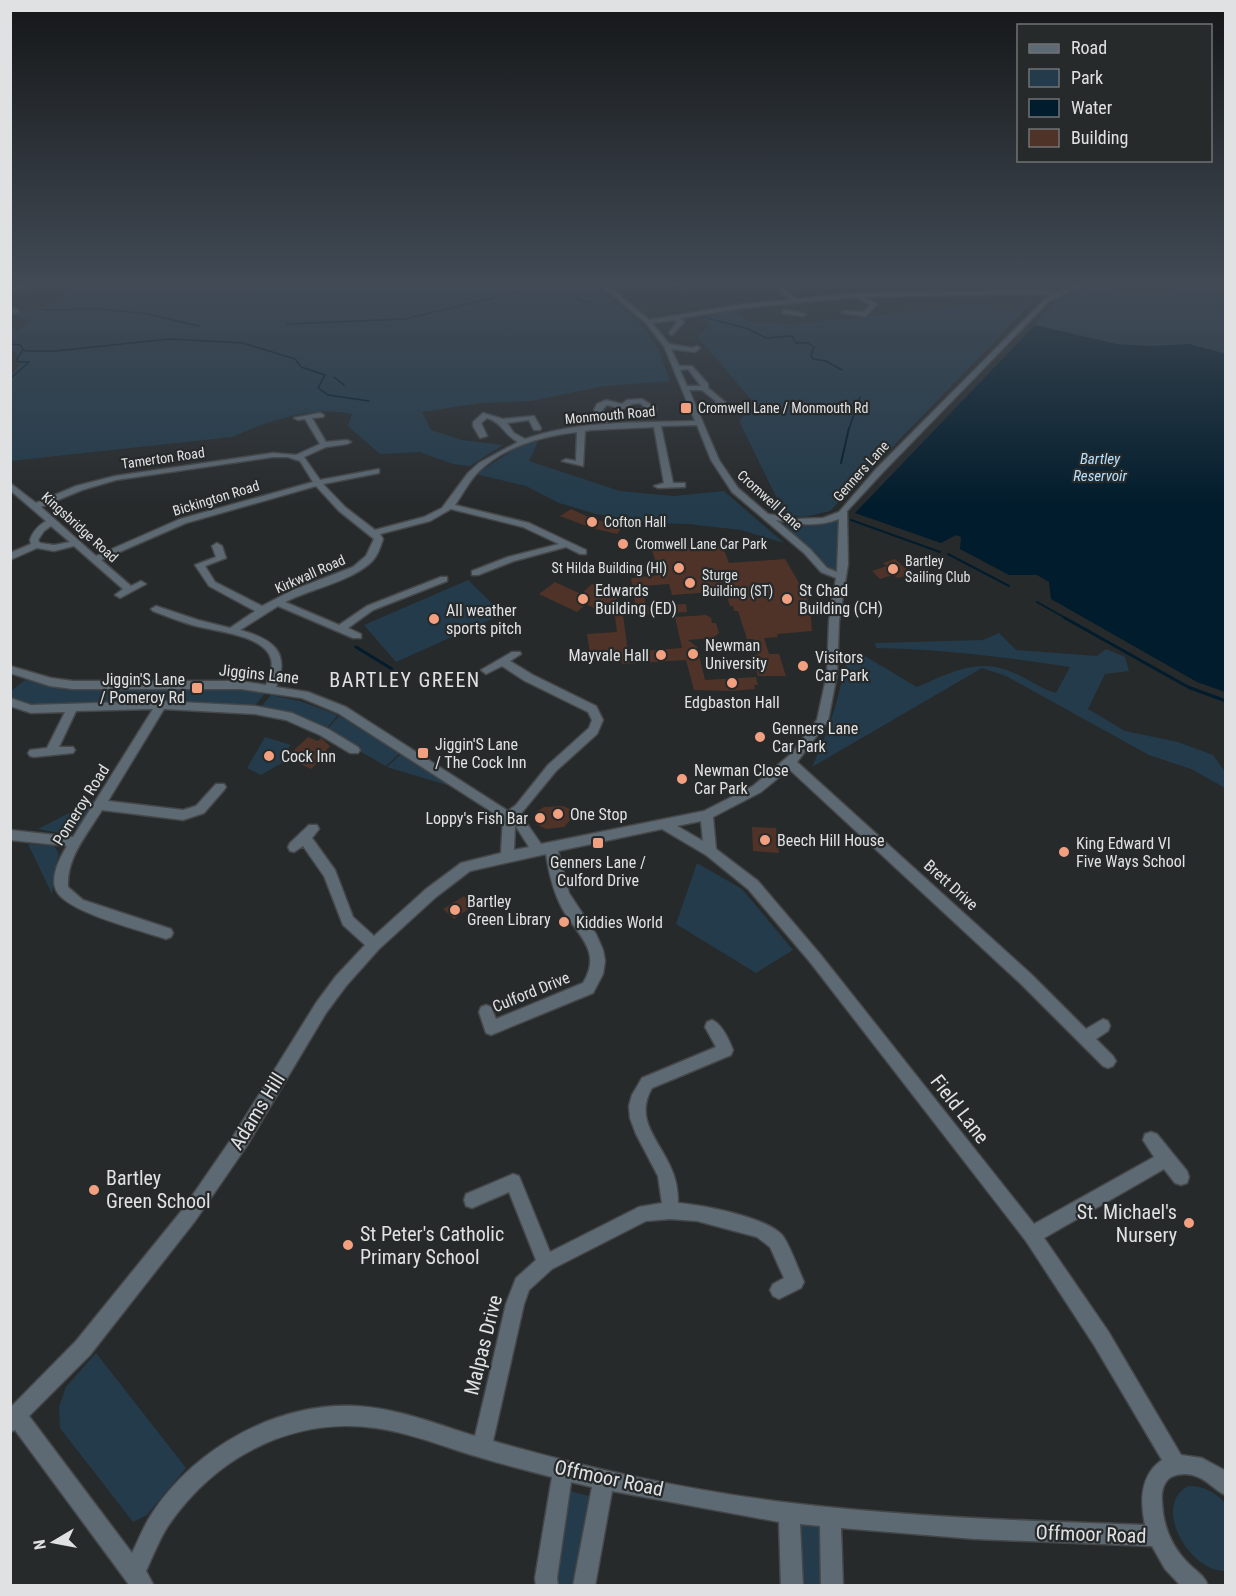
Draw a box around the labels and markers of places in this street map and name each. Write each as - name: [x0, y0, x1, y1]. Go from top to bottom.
- place label: Cromwell Lane / Monmouth Rd: [698, 400, 868, 416]
- marker: Cromwell Lane / Monmouth Rd: [679, 401, 693, 415]
- place label: Cofton Hall: [604, 514, 666, 530]
- marker: Cofton Hall: [585, 515, 599, 529]
- place label: Cromwell Lane Car Park: [635, 536, 768, 552]
- marker: Cromwell Lane Car Park: [616, 537, 630, 551]
- place label: Bartley Sailing Club: [905, 553, 970, 585]
- place label: St Hilda Building (HI): [551, 560, 667, 577]
- marker: St Hilda Building (HI): [672, 561, 686, 575]
- marker: Bartley Sailing Club: [886, 562, 900, 576]
- place label: Sturge Building (ST): [702, 567, 773, 600]
- marker: Sturge Building (ST): [683, 576, 697, 590]
- place label: Edwards Building (ED): [595, 581, 677, 618]
- place label: St Chad Building (CH): [799, 581, 883, 618]
- marker: Edwards Building (ED): [576, 592, 590, 606]
- marker: St Chad Building (CH): [780, 592, 794, 606]
- place label: All weather sports pitch: [446, 601, 522, 638]
- marker: All weather sports pitch: [427, 612, 441, 626]
- place label: Newman University: [705, 636, 767, 673]
- place label: Mayvale Hall: [569, 646, 649, 665]
- marker: Newman University: [686, 647, 700, 661]
- marker: Mayvale Hall: [654, 648, 668, 662]
- place label: Visitors Car Park: [815, 648, 870, 685]
- marker: Visitors Car Park: [796, 659, 810, 673]
- place label: Jiggin'S Lane / Pomeroy Rd: [100, 670, 185, 707]
- marker: Edgbaston Hall: [725, 676, 739, 690]
- marker: Jiggin'S Lane / Pomeroy Rd: [190, 681, 204, 695]
- place label: Edgbaston Hall: [684, 693, 780, 712]
- place label: Genners Lane Car Park: [772, 719, 858, 756]
- marker: Genners Lane Car Park: [753, 730, 767, 744]
- place label: Jiggin'S Lane / The Cock Inn: [435, 735, 526, 772]
- marker: Jiggin'S Lane / The Cock Inn: [416, 746, 430, 760]
- place label: Cock Inn: [281, 747, 336, 766]
- marker: Cock Inn: [262, 749, 276, 763]
- place label: Newman Close Car Park: [694, 761, 789, 798]
- marker: Newman Close Car Park: [675, 772, 689, 786]
- place label: One Stop: [570, 805, 627, 824]
- marker: One Stop: [551, 807, 565, 821]
- place label: Loppy's Fish Bar: [425, 809, 528, 828]
- marker: Loppy's Fish Bar: [533, 811, 547, 825]
- place label: Beech Hill House: [777, 831, 885, 850]
- marker: Beech Hill House: [758, 833, 772, 847]
- place label: King Edward VI Five Ways School: [1076, 834, 1186, 871]
- marker: Genners Lane / Culford Drive: [591, 836, 605, 850]
- marker: King Edward VI Five Ways School: [1057, 845, 1071, 859]
- place label: Genners Lane / Culford Drive: [550, 853, 646, 890]
- place label: Bartley Green Library: [467, 892, 551, 929]
- marker: Bartley Green Library: [448, 903, 462, 917]
- place label: Kiddies World: [576, 913, 663, 932]
- marker: Kiddies World: [557, 915, 571, 929]
- place label: Bartley Green School: [106, 1166, 211, 1213]
- marker: Bartley Green School: [87, 1183, 101, 1197]
- place label: St. Michael's Nursery: [1077, 1200, 1177, 1247]
- marker: St. Michael's Nursery: [1182, 1216, 1196, 1230]
- place label: St Peter's Catholic Primary School: [360, 1222, 504, 1269]
- marker: St Peter's Catholic Primary School: [341, 1238, 355, 1252]

